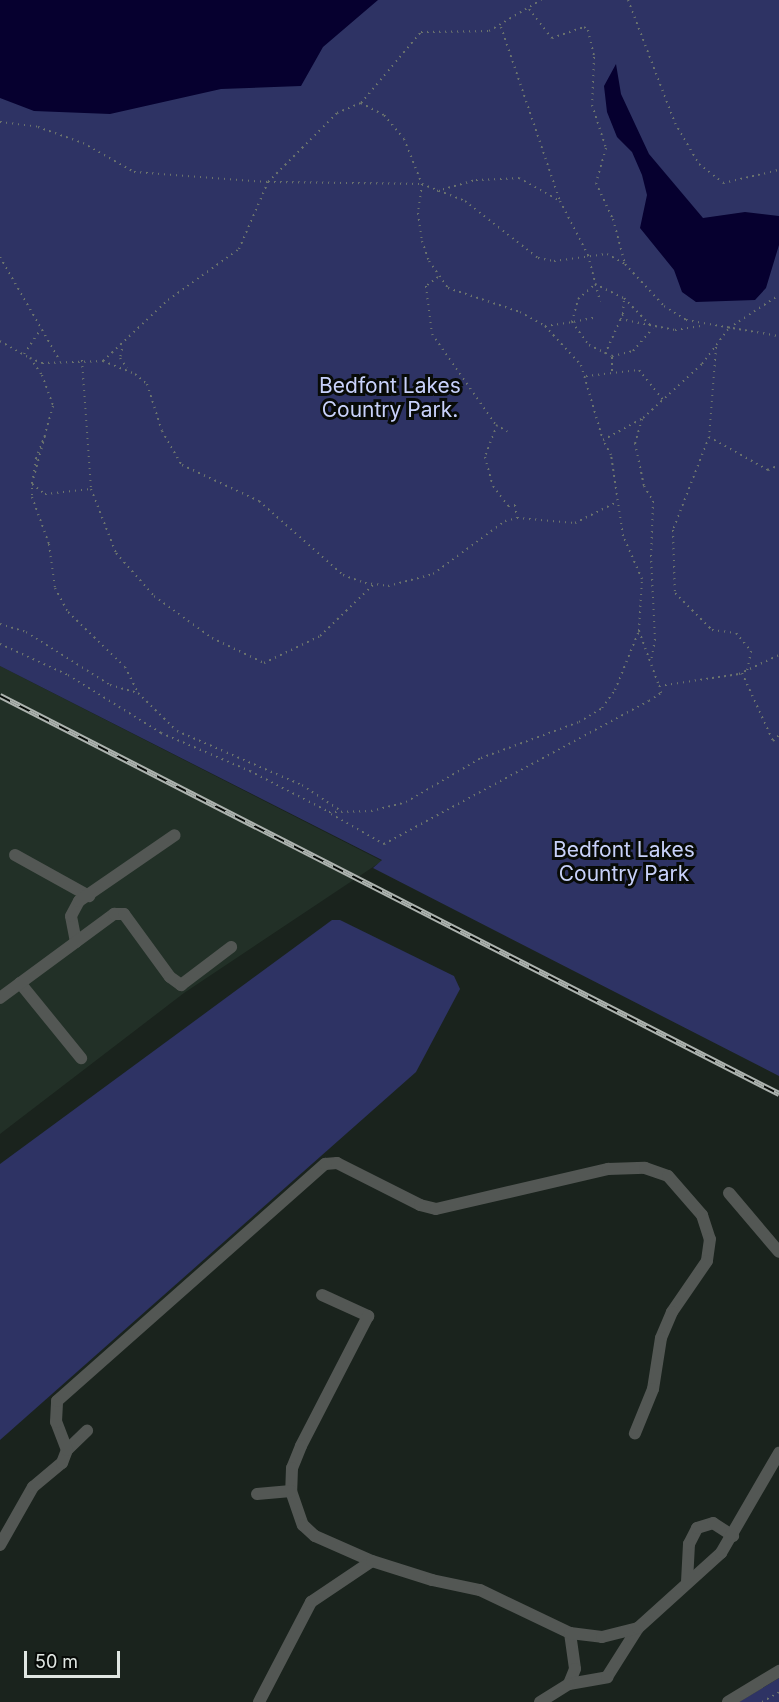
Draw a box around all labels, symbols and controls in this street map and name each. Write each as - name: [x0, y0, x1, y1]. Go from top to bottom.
- park label: Bedfont Lakes Country Park.: [319, 373, 461, 423]
- park label: Bedfont Lakes Country Park: [553, 837, 695, 887]
- scale bar: [27, 1639, 123, 1677]
- text: 50 m: [35, 1651, 78, 1672]

